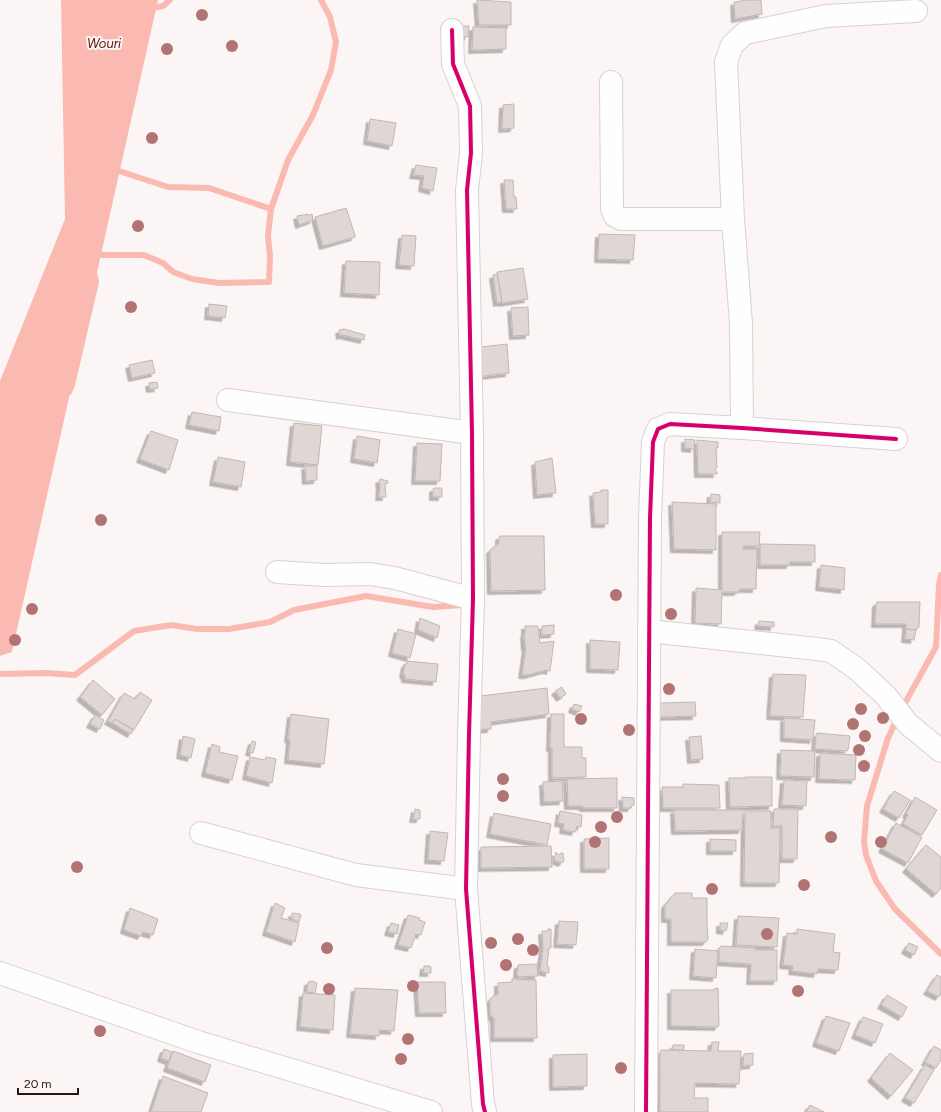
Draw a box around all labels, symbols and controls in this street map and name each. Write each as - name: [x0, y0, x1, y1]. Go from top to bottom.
- water label: Wouri: [87, 36, 122, 51]
- scale bar: [18, 1070, 78, 1096]
- text: 20 m: [24, 1077, 52, 1091]

